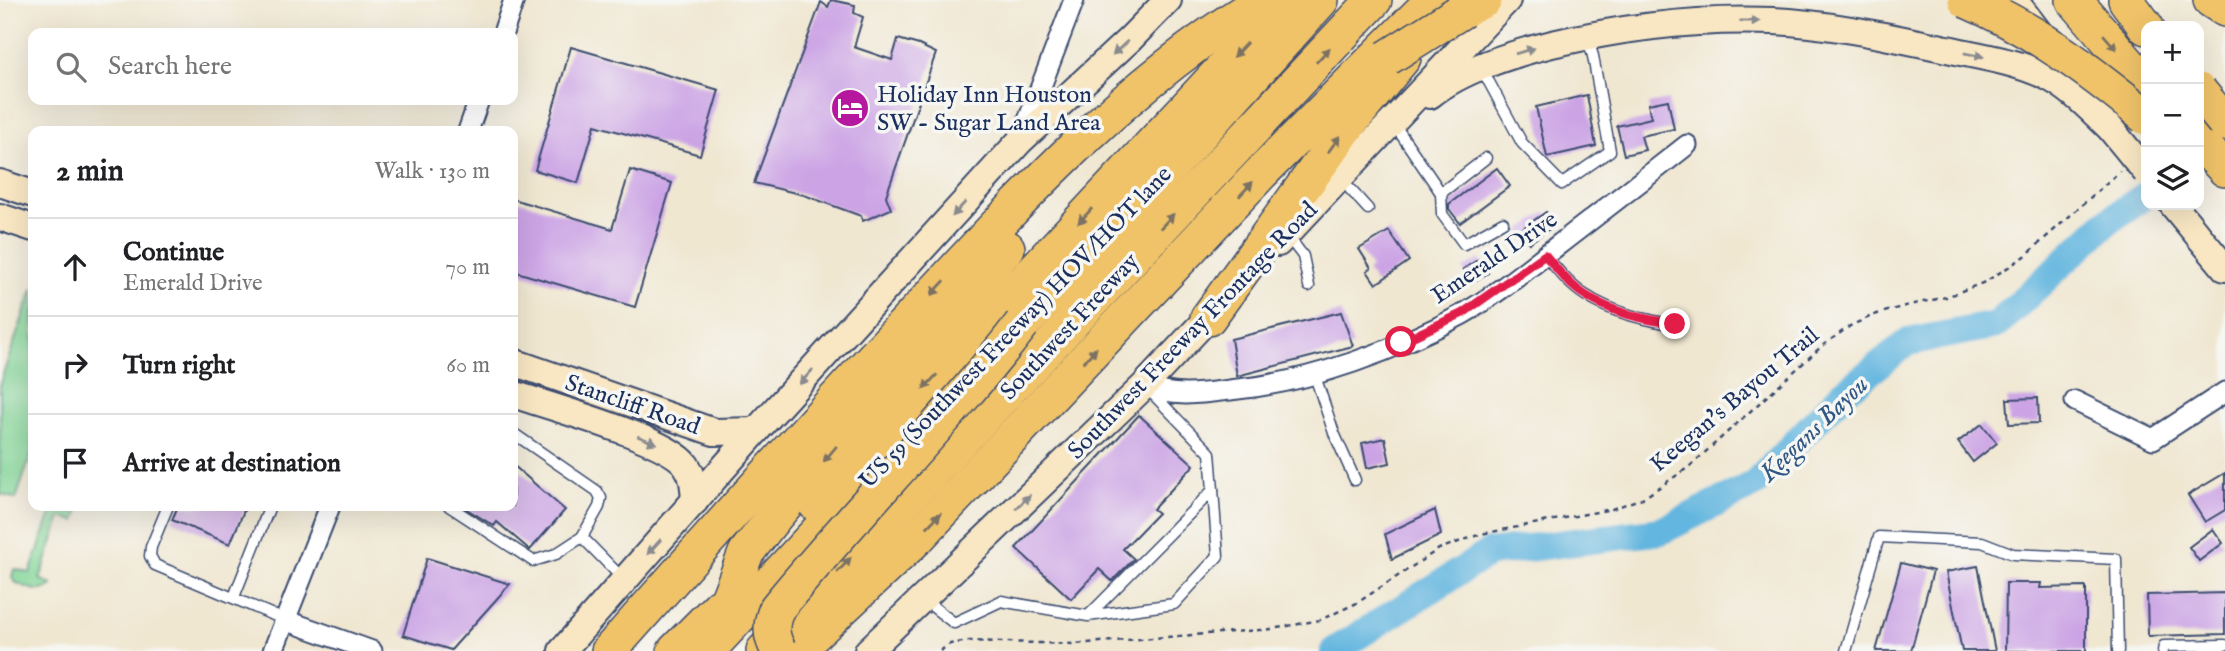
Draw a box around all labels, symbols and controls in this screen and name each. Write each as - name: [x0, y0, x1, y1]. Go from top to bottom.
- one-way arrow: [1739, 15, 1761, 27]
- map controls: [2141, 21, 2204, 210]
- button: +: [2141, 21, 2204, 84]
- search box: [28, 28, 518, 105]
- one-way arrow: [2102, 33, 2118, 51]
- one-way arrow: [1112, 40, 1129, 56]
- one-way arrow: [1232, 41, 1248, 59]
- one-way arrow: [1515, 46, 1536, 56]
- one-way arrow: [1314, 47, 1330, 64]
- icon: search: [52, 48, 90, 86]
- text: Search here: [108, 50, 232, 83]
- one-way arrow: [1963, 50, 1985, 61]
- place label: Holiday Inn Houston SW - Sugar Land Area: [877, 80, 1101, 139]
- button: −: [2141, 84, 2204, 147]
- hotel icon: Holiday Inn Houston SW - Sugar Land Area: [829, 87, 871, 129]
- one-way arrow: [1327, 135, 1341, 153]
- button: layers: [2141, 147, 2204, 210]
- text: 2 min: [56, 153, 124, 191]
- text: Walk · 130 m: [375, 157, 490, 186]
- street label: US 59 (Southwest Freeway) HOV/HOT lane: [853, 160, 1179, 496]
- one-way arrow: [1237, 181, 1253, 198]
- street label: Southwest Freeway Frontage Road: [1061, 195, 1325, 467]
- one-way arrow: [951, 200, 967, 218]
- street label: Emerald Drive: [1426, 205, 1564, 312]
- one-way arrow: [1077, 207, 1093, 224]
- one-way arrow: [1159, 212, 1175, 230]
- text: Continue: [123, 236, 224, 269]
- street label: Southwest Freeway: [994, 247, 1146, 407]
- icon: ahead: [56, 248, 94, 286]
- text: 70 m: [445, 253, 490, 282]
- text: Emerald Drive: [123, 269, 263, 298]
- one-way arrow: [930, 279, 946, 297]
- route end: [1659, 308, 1690, 339]
- street label: Keegan's Bayou Trail: [1644, 320, 1826, 480]
- route start: [1385, 326, 1416, 357]
- icon: right: [56, 346, 94, 384]
- one-way arrow: [1082, 346, 1098, 364]
- text: Turn right: [123, 349, 236, 382]
- text: 60 m: [446, 351, 490, 380]
- street label: Stancliff Road: [561, 368, 704, 443]
- one-way arrow: [798, 368, 814, 386]
- water label: Keegans Bayou: [1752, 369, 1876, 491]
- one-way arrow: [921, 374, 938, 391]
- one-way arrow: [636, 435, 657, 446]
- icon: arrive: [56, 444, 94, 482]
- one-way arrow: [822, 445, 838, 463]
- text: Arrive at destination: [123, 447, 341, 480]
- one-way arrow: [1014, 495, 1031, 511]
- one-way arrow: [925, 512, 941, 529]
- one-way arrow: [647, 538, 662, 555]
- one-way arrow: [835, 557, 852, 574]

